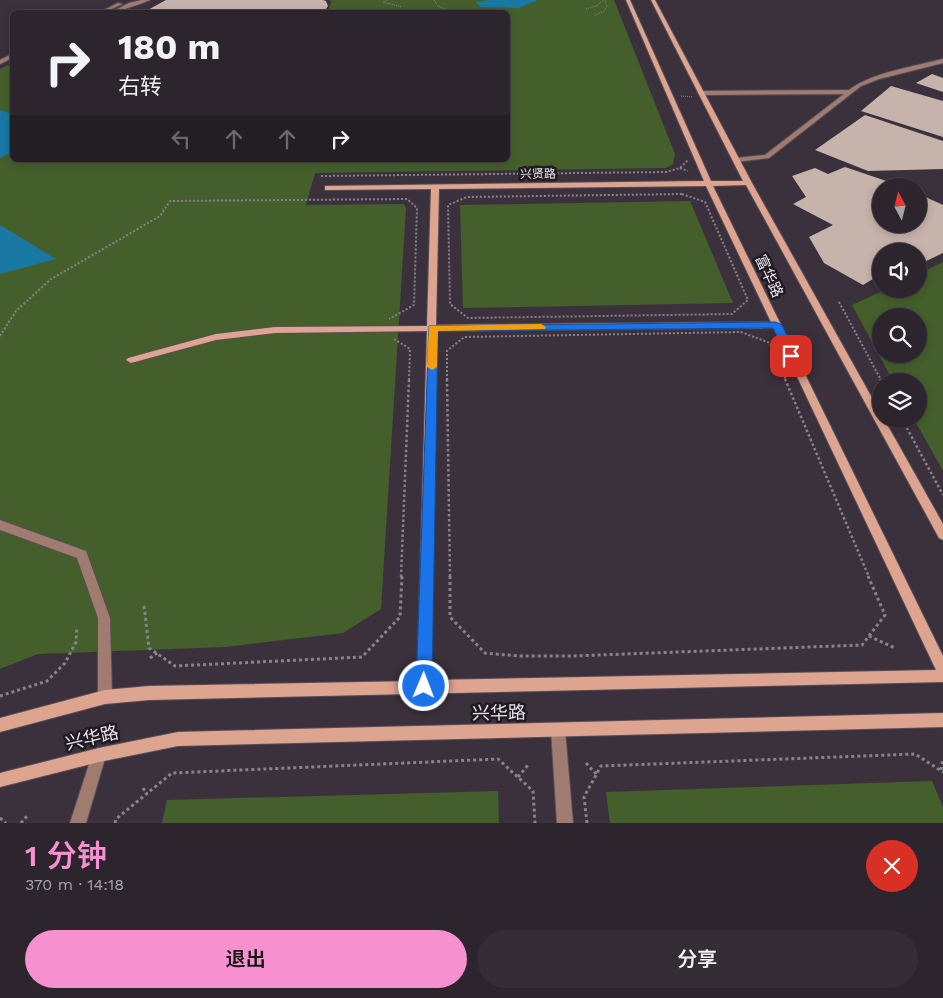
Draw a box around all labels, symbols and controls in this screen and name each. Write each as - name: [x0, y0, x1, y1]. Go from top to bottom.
- text: 180 m: [118, 26, 221, 68]
- icon: right: [35, 30, 100, 95]
- text: 右转: [118, 74, 162, 99]
- icon: left: [167, 125, 195, 153]
- icon: ahead: [220, 125, 248, 153]
- icon: ahead: [273, 125, 301, 153]
- icon: right: [326, 125, 354, 153]
- street label: 兴贤路: [520, 167, 556, 181]
- north arrow: [872, 178, 928, 232]
- map controls: [872, 178, 927, 428]
- button: sound: [872, 243, 927, 298]
- street label: 富华路: [751, 252, 787, 300]
- button: search: [872, 308, 927, 363]
- pin: [770, 335, 812, 377]
- icon: arrive: [777, 342, 805, 370]
- button: layers: [872, 373, 927, 428]
- position arrow: [397, 659, 449, 711]
- street label: 兴华路: [472, 702, 526, 723]
- street label: 兴华路: [63, 721, 121, 754]
- text: 1 分钟: [25, 838, 107, 873]
- button: close: [866, 840, 918, 892]
- text: 370 m · 14:18: [25, 875, 124, 894]
- button: 退出: [25, 930, 467, 988]
- button: 分享: [477, 930, 918, 988]

